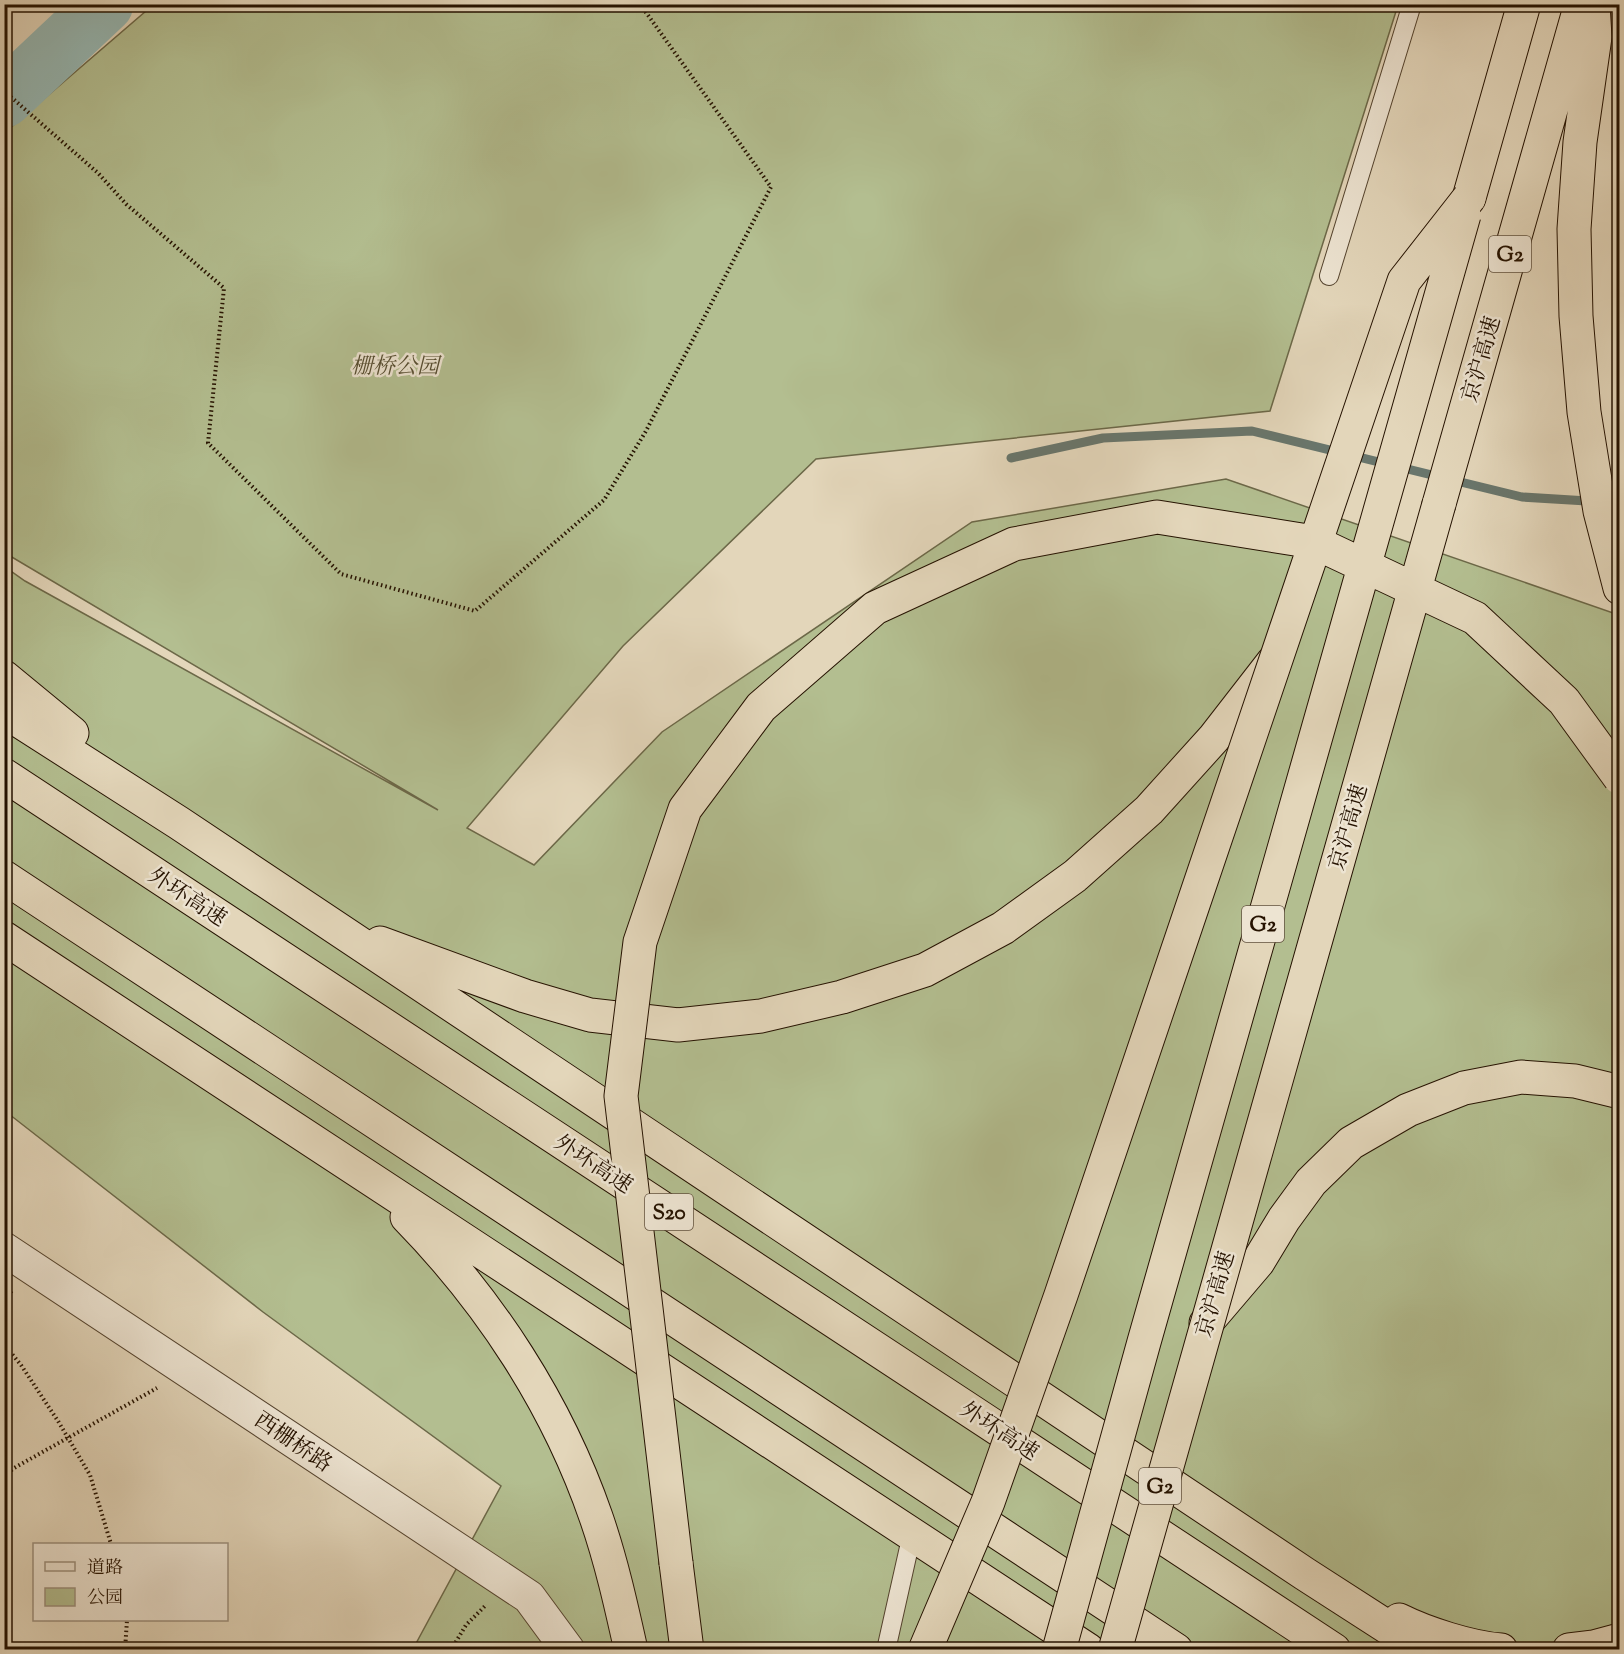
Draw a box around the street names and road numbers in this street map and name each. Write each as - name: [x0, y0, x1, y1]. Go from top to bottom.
- road number: G2: [1489, 236, 1531, 272]
- street label: 京沪高速: [1455, 313, 1510, 407]
- street label: 京沪高速: [1322, 781, 1377, 875]
- street label: 外环高速: [141, 861, 232, 936]
- road number: G2: [1242, 906, 1284, 942]
- street label: 外环高速: [547, 1128, 638, 1203]
- road number: S20: [645, 1194, 693, 1230]
- street label: 京沪高速: [1189, 1248, 1244, 1342]
- street label: 外环高速: [953, 1395, 1044, 1470]
- street label: 西栅桥路: [247, 1406, 338, 1481]
- road number: G2: [1139, 1468, 1181, 1504]

